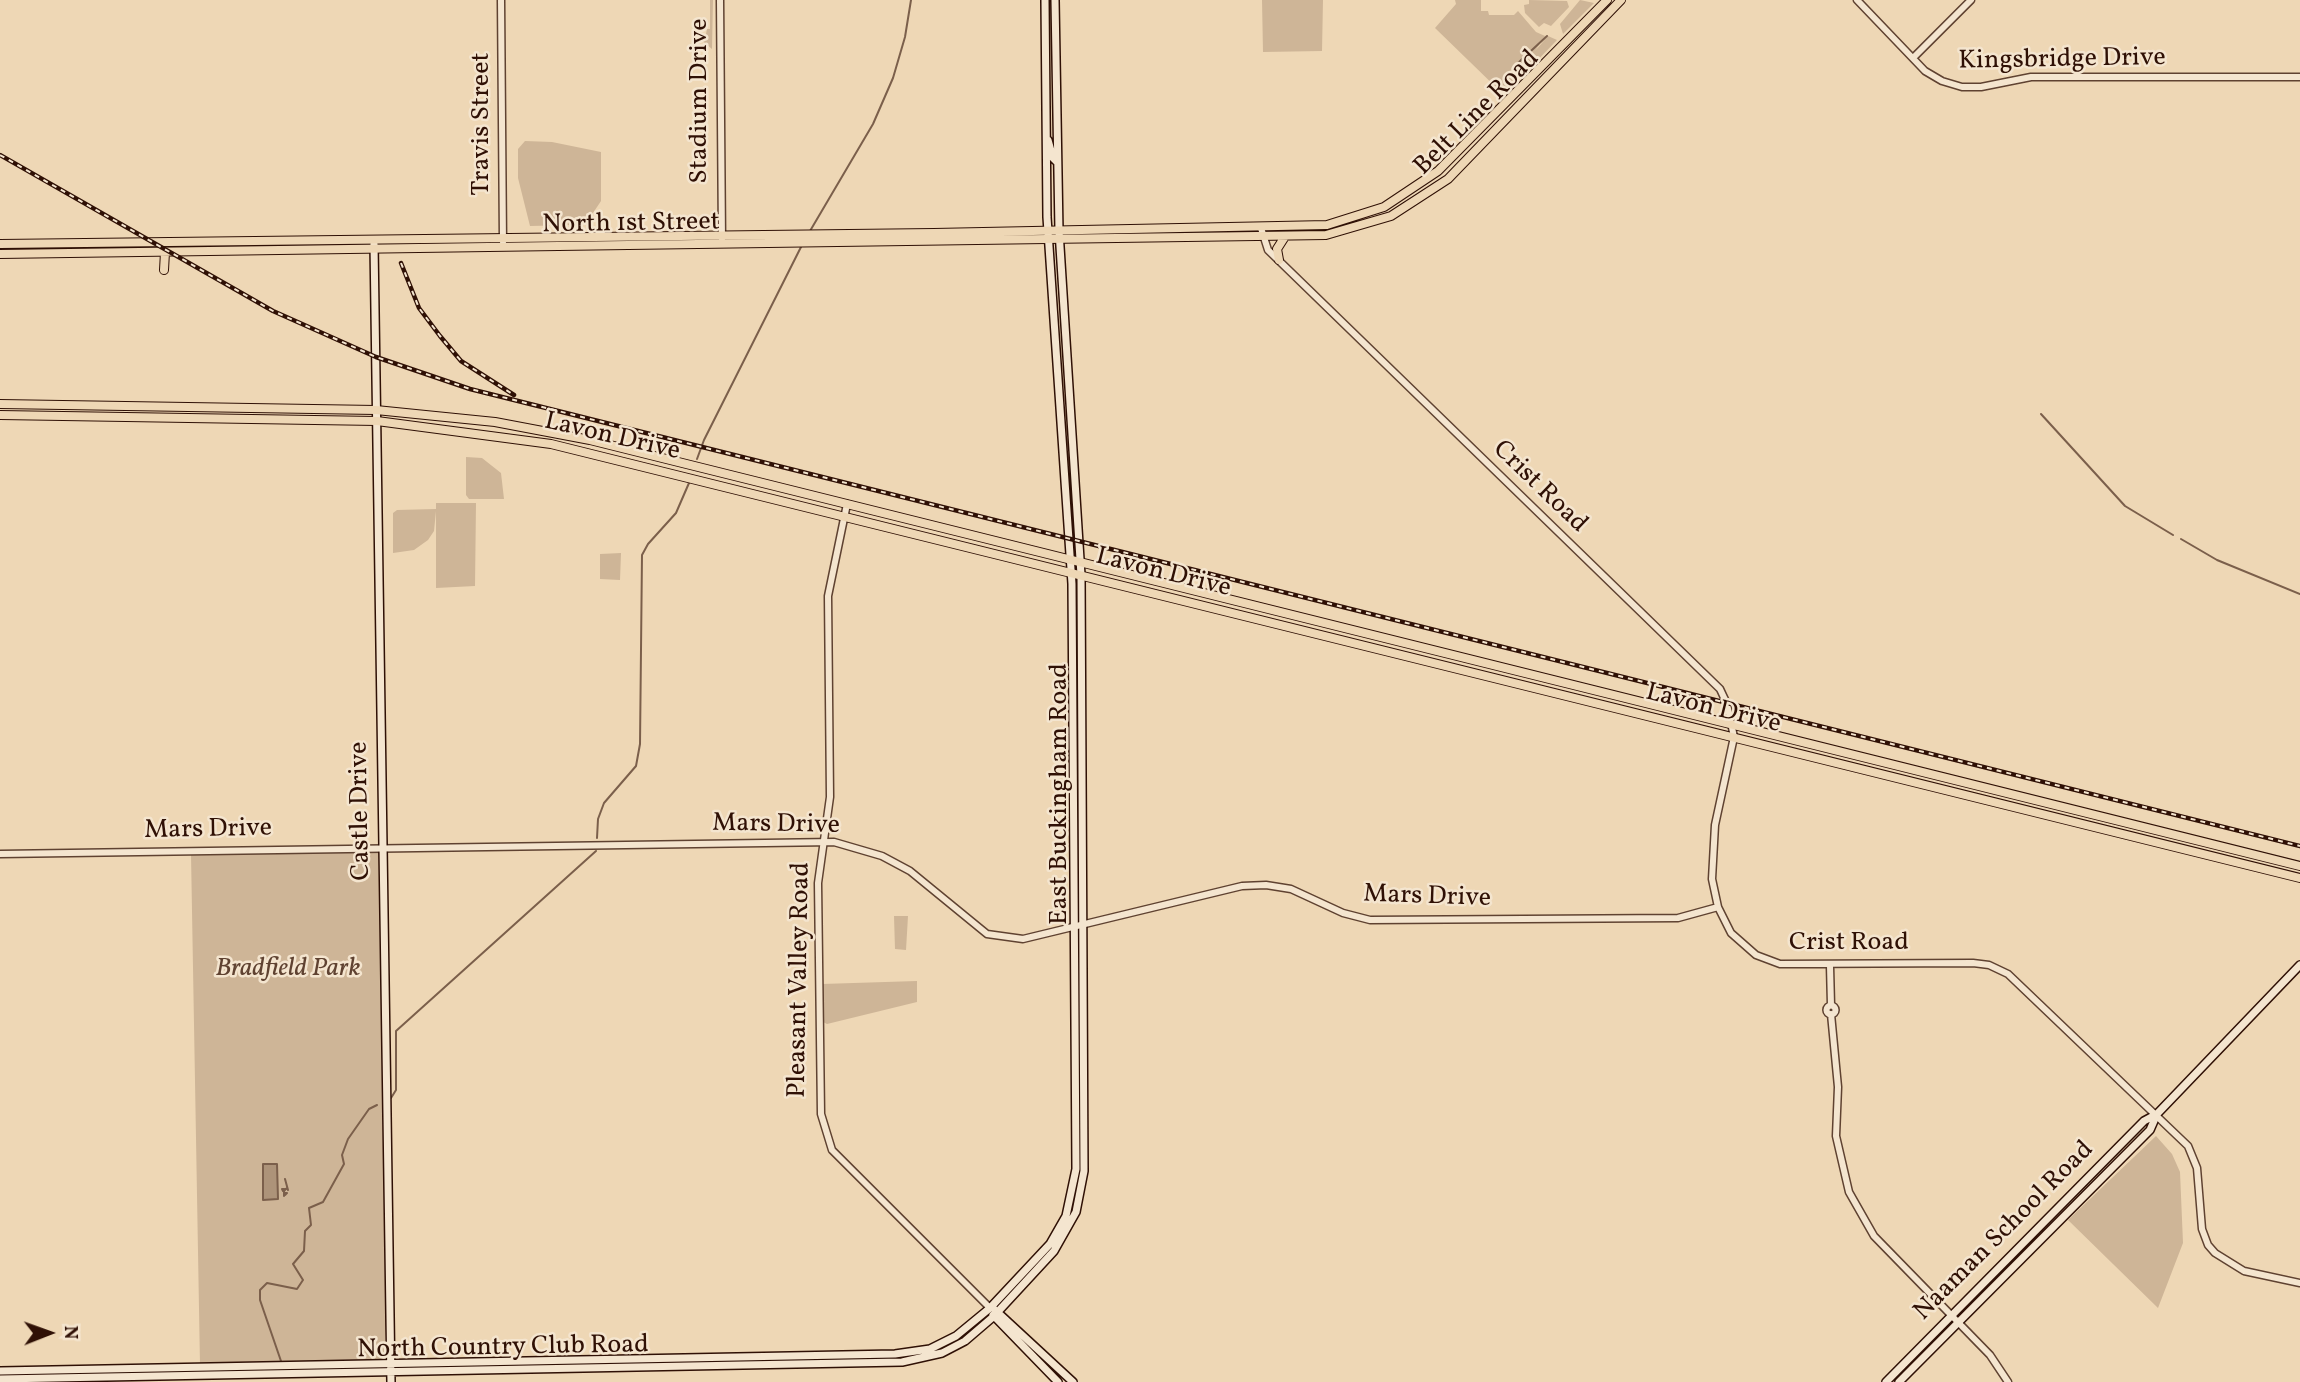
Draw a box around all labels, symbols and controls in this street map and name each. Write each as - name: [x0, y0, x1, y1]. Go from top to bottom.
- street label: Stadium Drive: [685, 18, 717, 184]
- street label: Kingsbridge Drive: [1958, 44, 2166, 78]
- street label: Belt Line Road: [1409, 45, 1547, 183]
- street label: Travis Street: [467, 52, 499, 196]
- street label: North 1st Street: [542, 208, 720, 242]
- street label: Lavon Drive: [541, 407, 683, 469]
- street label: Crist Road: [1485, 435, 1593, 541]
- street label: Lavon Drive: [1092, 542, 1234, 606]
- street label: East Buckingham Road: [1045, 663, 1077, 925]
- street label: Lavon Drive: [1642, 678, 1784, 742]
- street label: Castle Drive: [345, 741, 379, 881]
- street label: Mars Drive: [712, 809, 840, 843]
- street label: Mars Drive: [144, 814, 272, 848]
- street label: Pleasant Valley Road: [783, 862, 819, 1098]
- street label: Mars Drive: [1363, 880, 1491, 916]
- street label: Crist Road: [1789, 928, 1909, 960]
- park label: Bradfield Park: [215, 954, 361, 986]
- street label: Naaman School Road: [1908, 1135, 2102, 1329]
- north arrow: [14, 1298, 84, 1368]
- text: N: [57, 1326, 83, 1340]
- street label: North Country Club Road: [357, 1331, 649, 1367]

